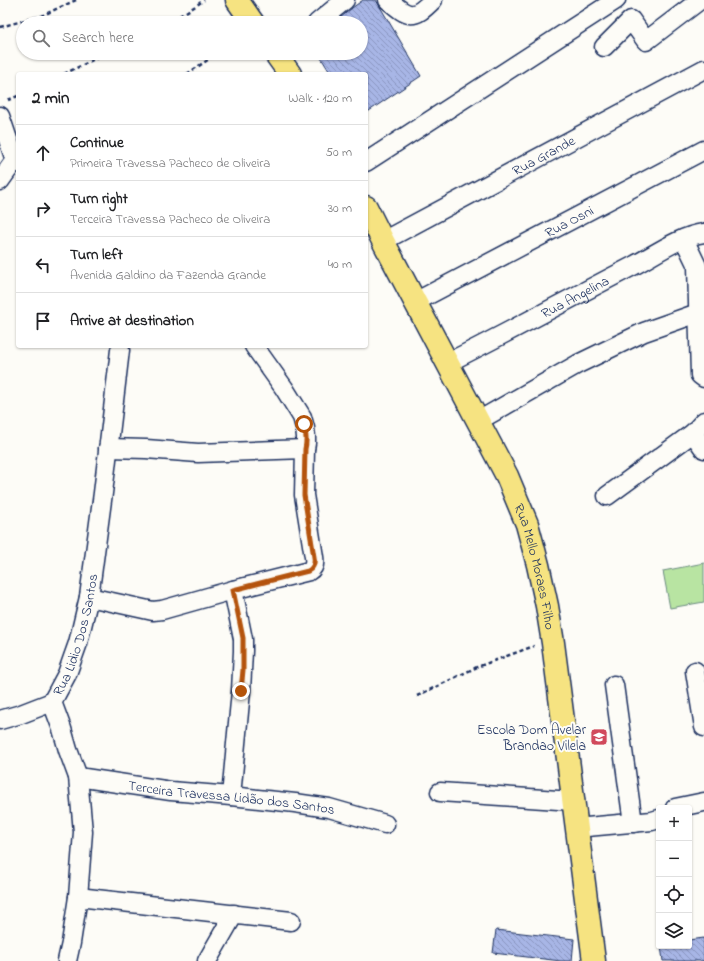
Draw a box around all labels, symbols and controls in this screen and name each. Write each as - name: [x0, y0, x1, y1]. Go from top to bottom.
- search box: [16, 16, 368, 60]
- icon: search: [30, 27, 52, 49]
- text: Search here: [62, 27, 134, 49]
- text: 2 min: [32, 86, 69, 111]
- text: Walk · 120 m: [288, 89, 352, 108]
- street label: Rua Grande: [509, 131, 580, 182]
- text: Continue: [70, 132, 124, 154]
- icon: ahead: [32, 142, 54, 164]
- text: 50 m: [326, 143, 352, 162]
- text: Primeira Travessa Pacheco de Oliveira: [70, 154, 270, 173]
- text: Turn right: [70, 188, 128, 210]
- icon: right: [32, 198, 54, 220]
- text: 30 m: [328, 199, 352, 218]
- street label: Rua Osni: [542, 201, 598, 244]
- text: Terceira Travessa Pacheco de Oliveira: [70, 210, 270, 229]
- text: Turn left: [70, 244, 123, 266]
- icon: left: [32, 254, 54, 276]
- text: 40 m: [328, 255, 352, 274]
- text: Avenida Galdino da Fazenda Grande: [70, 266, 266, 285]
- street label: Rua Angelina: [538, 271, 613, 324]
- icon: arrive: [32, 310, 54, 332]
- text: Arrive at destination: [70, 310, 194, 332]
- route start: [295, 415, 313, 433]
- street label: Rua Mello Moraes Filho: [508, 501, 560, 631]
- street label: Rua Lidio Dos Santos: [48, 573, 104, 700]
- route end: [232, 682, 250, 700]
- place label: Escola Dom Avelar Brandao Vilela: [477, 720, 587, 757]
- school or university icon: Escola Dom Avelar Brandao Vilela: [589, 727, 609, 747]
- street label: Terceira Travessa Lidão dos Santos: [126, 776, 337, 821]
- map controls: [656, 805, 692, 949]
- button: +: [656, 805, 692, 841]
- button: −: [656, 841, 692, 877]
- button: locate: [656, 877, 692, 913]
- button: layers: [656, 913, 692, 949]

